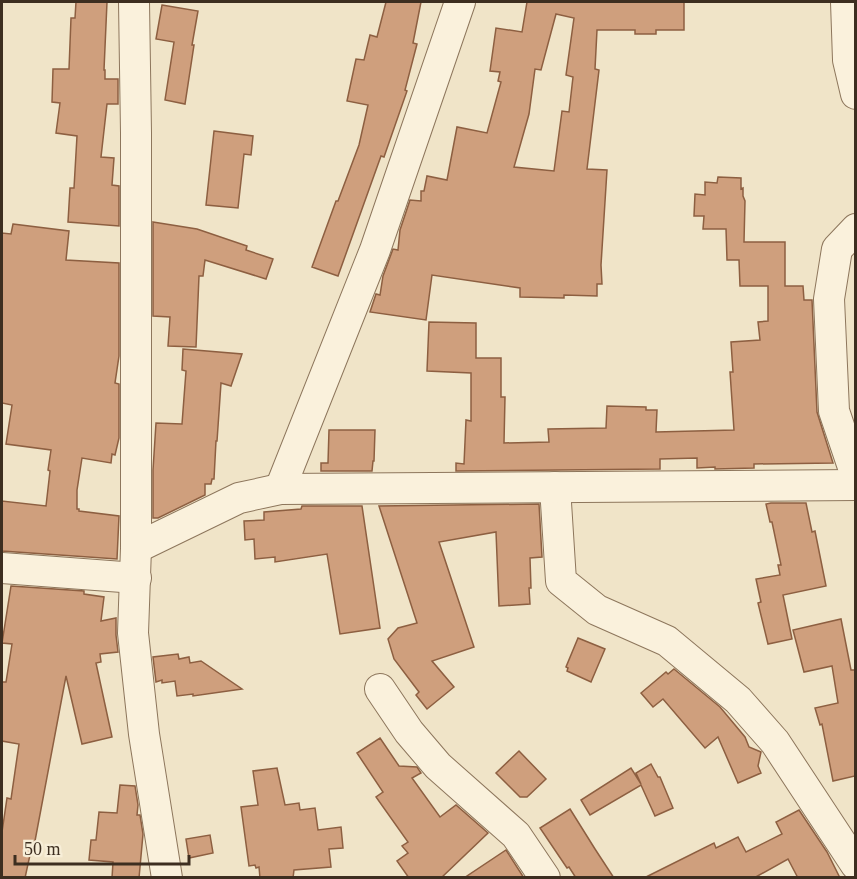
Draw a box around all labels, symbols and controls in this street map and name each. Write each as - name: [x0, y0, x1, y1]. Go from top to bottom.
- scale bar: [15, 828, 189, 866]
- text: 50 m: [24, 839, 61, 859]

